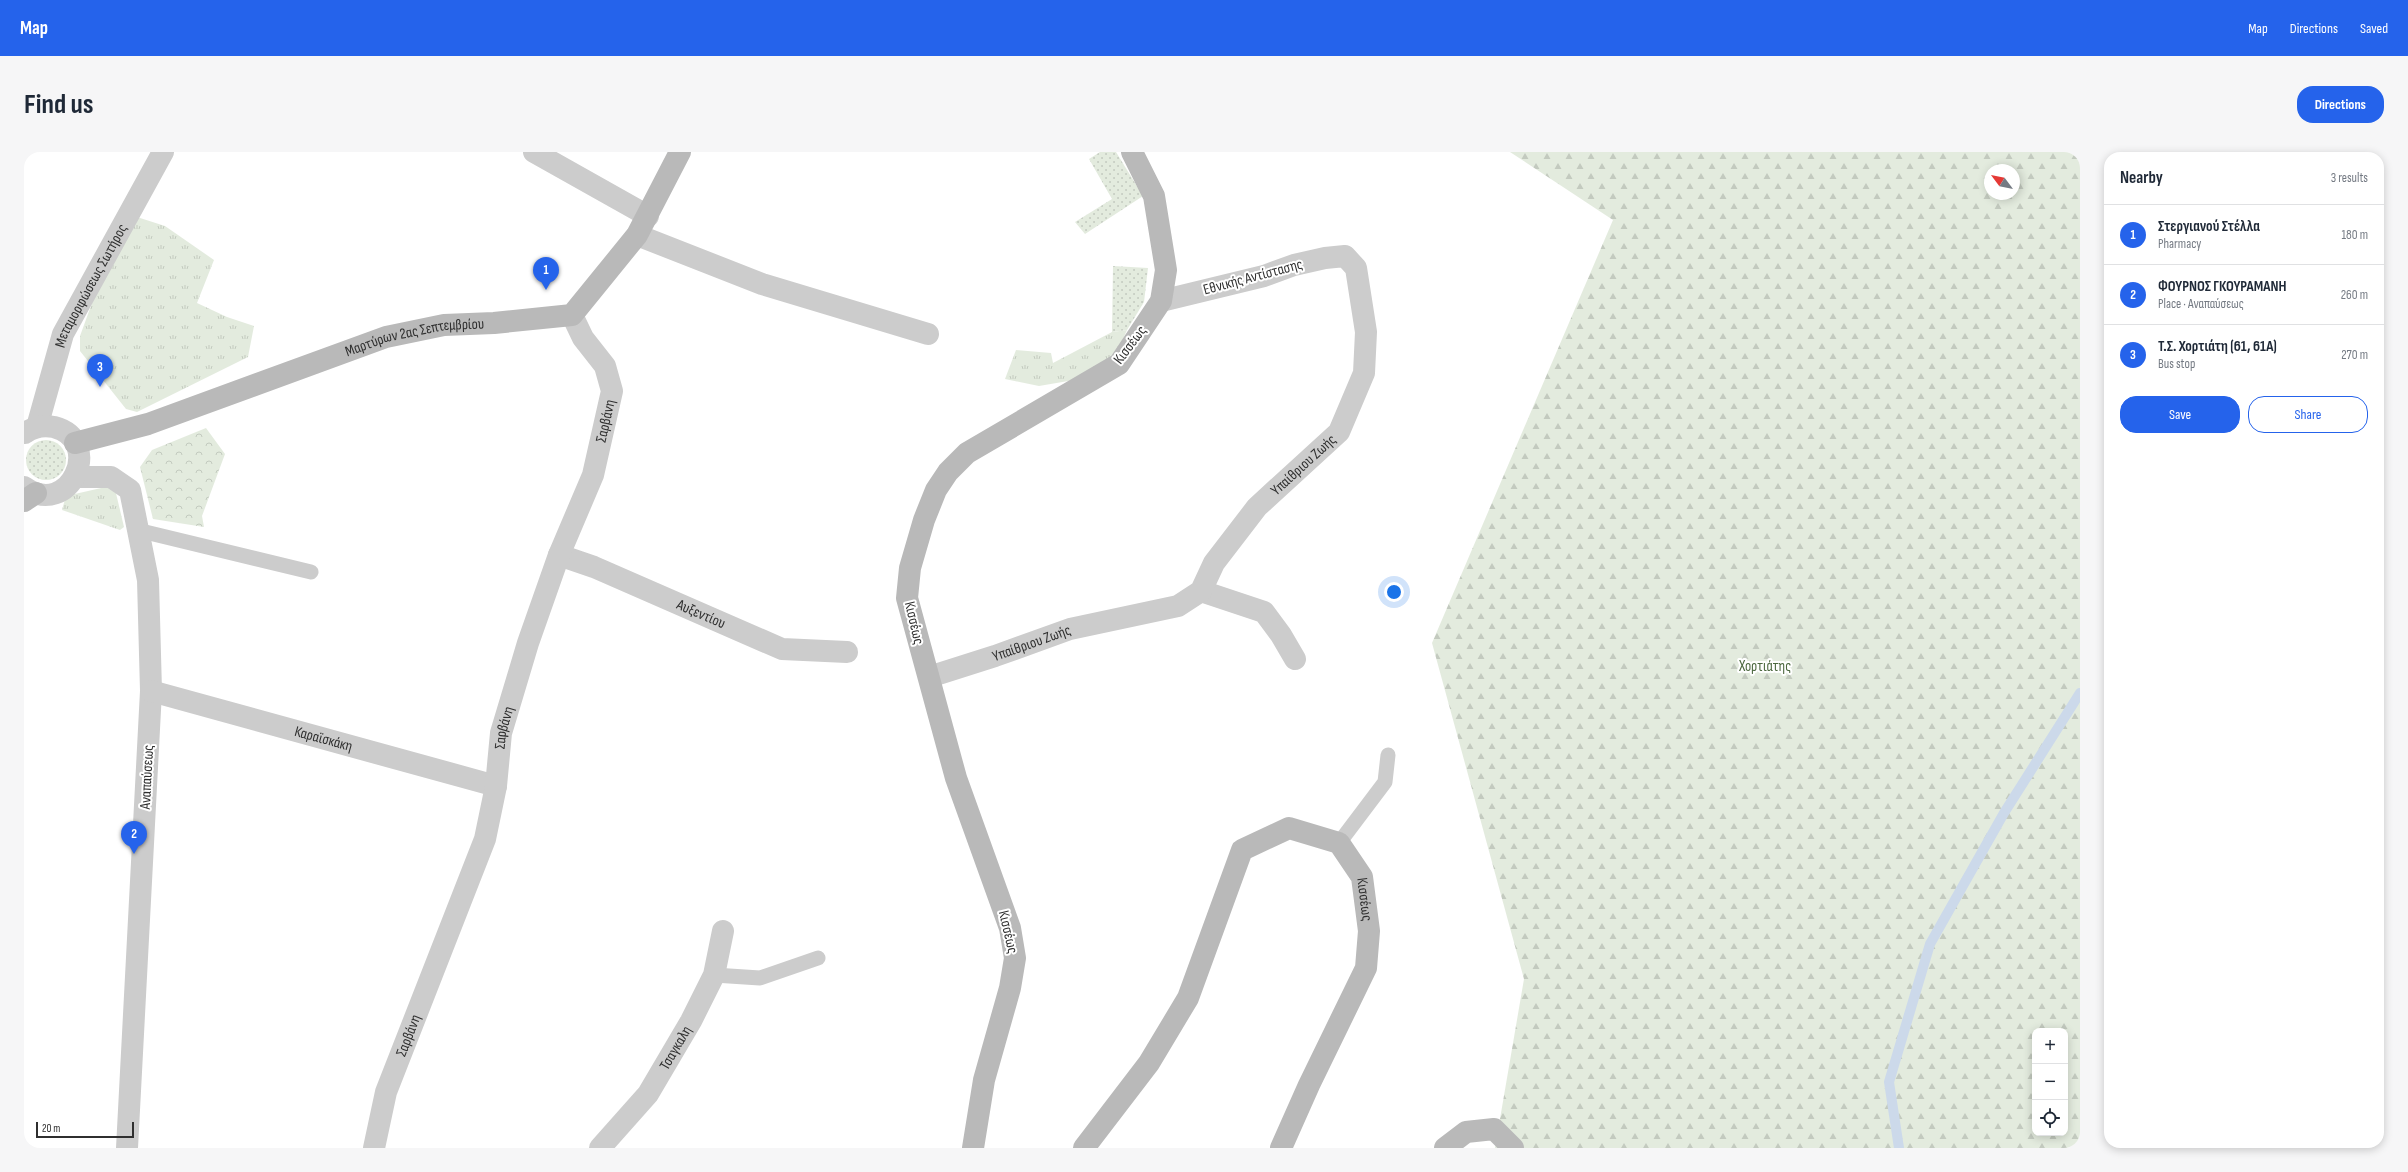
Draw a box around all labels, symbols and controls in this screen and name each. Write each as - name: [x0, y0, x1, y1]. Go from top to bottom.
- text: Map: [20, 17, 48, 40]
- text: Map: [2248, 20, 2268, 37]
- text: Directions: [2290, 20, 2338, 37]
- text: Saved: [2360, 20, 2388, 37]
- button: Directions: [2297, 86, 2384, 123]
- text: Find us: [24, 88, 93, 121]
- north arrow: [1984, 164, 2020, 200]
- text: Nearby: [2120, 168, 2163, 188]
- text: 3 results: [2331, 170, 2368, 186]
- text: Στεργιανού Στέλλα: [2158, 217, 2260, 236]
- street label: Μεταμορφώσεως Σωτήρος: [50, 220, 131, 350]
- text: 1: [2130, 227, 2136, 243]
- text: 180 m: [2342, 227, 2368, 243]
- text: Pharmacy: [2158, 236, 2201, 252]
- street label: Εθνικής Αντίστασης: [1201, 255, 1305, 299]
- pin: 1: [533, 257, 559, 290]
- text: ΦΟΥΡΝΟΣ ΓΚΟΥΡΑΜΑΝΗ: [2158, 277, 2286, 296]
- text: 2: [2130, 287, 2136, 303]
- text: 260 m: [2341, 287, 2368, 303]
- text: Place · Αναπαύσεως: [2158, 296, 2244, 312]
- street label: Μαρτύρων 2ας Σεπτεμβρίου: [342, 314, 485, 361]
- street label: Κισσέως: [1109, 322, 1151, 368]
- text: Τ.Σ. Χορτιάτη (61, 61Α): [2158, 337, 2277, 356]
- text: 3: [2130, 347, 2136, 363]
- text: 270 m: [2341, 347, 2368, 363]
- pin: 3: [87, 354, 113, 387]
- text: Bus stop: [2158, 356, 2195, 372]
- button: Save: [2120, 396, 2240, 433]
- button: Share: [2248, 396, 2368, 433]
- street label: Σαρβάνη: [591, 398, 619, 444]
- street label: Υπαίθριου Ζωής: [1267, 430, 1340, 499]
- your location: [1384, 582, 1404, 602]
- street label: Αυξεντίου: [673, 594, 729, 633]
- street label: Κισσέως: [900, 600, 928, 646]
- street label: Υπαίθριου Ζωής: [990, 620, 1073, 666]
- park label: Χορτιάτης: [1738, 657, 1791, 676]
- street label: Σαρβάνη: [490, 704, 518, 750]
- street label: Καραϊσκάκη: [292, 721, 355, 756]
- street label: Αναπαύσεως: [136, 744, 158, 811]
- pin: 2: [121, 821, 147, 854]
- street label: Κισσέως: [1353, 876, 1377, 922]
- street label: Κισσέως: [994, 909, 1022, 955]
- street label: Σαρβάνη: [391, 1012, 425, 1059]
- street label: Τσαγκαλη: [655, 1022, 696, 1073]
- map controls: [2032, 1028, 2068, 1136]
- button: +: [2032, 1028, 2068, 1064]
- button: −: [2032, 1064, 2068, 1100]
- button: locate: [2032, 1100, 2068, 1136]
- scale bar: [36, 1120, 134, 1139]
- text: 20 m: [42, 1122, 60, 1135]

